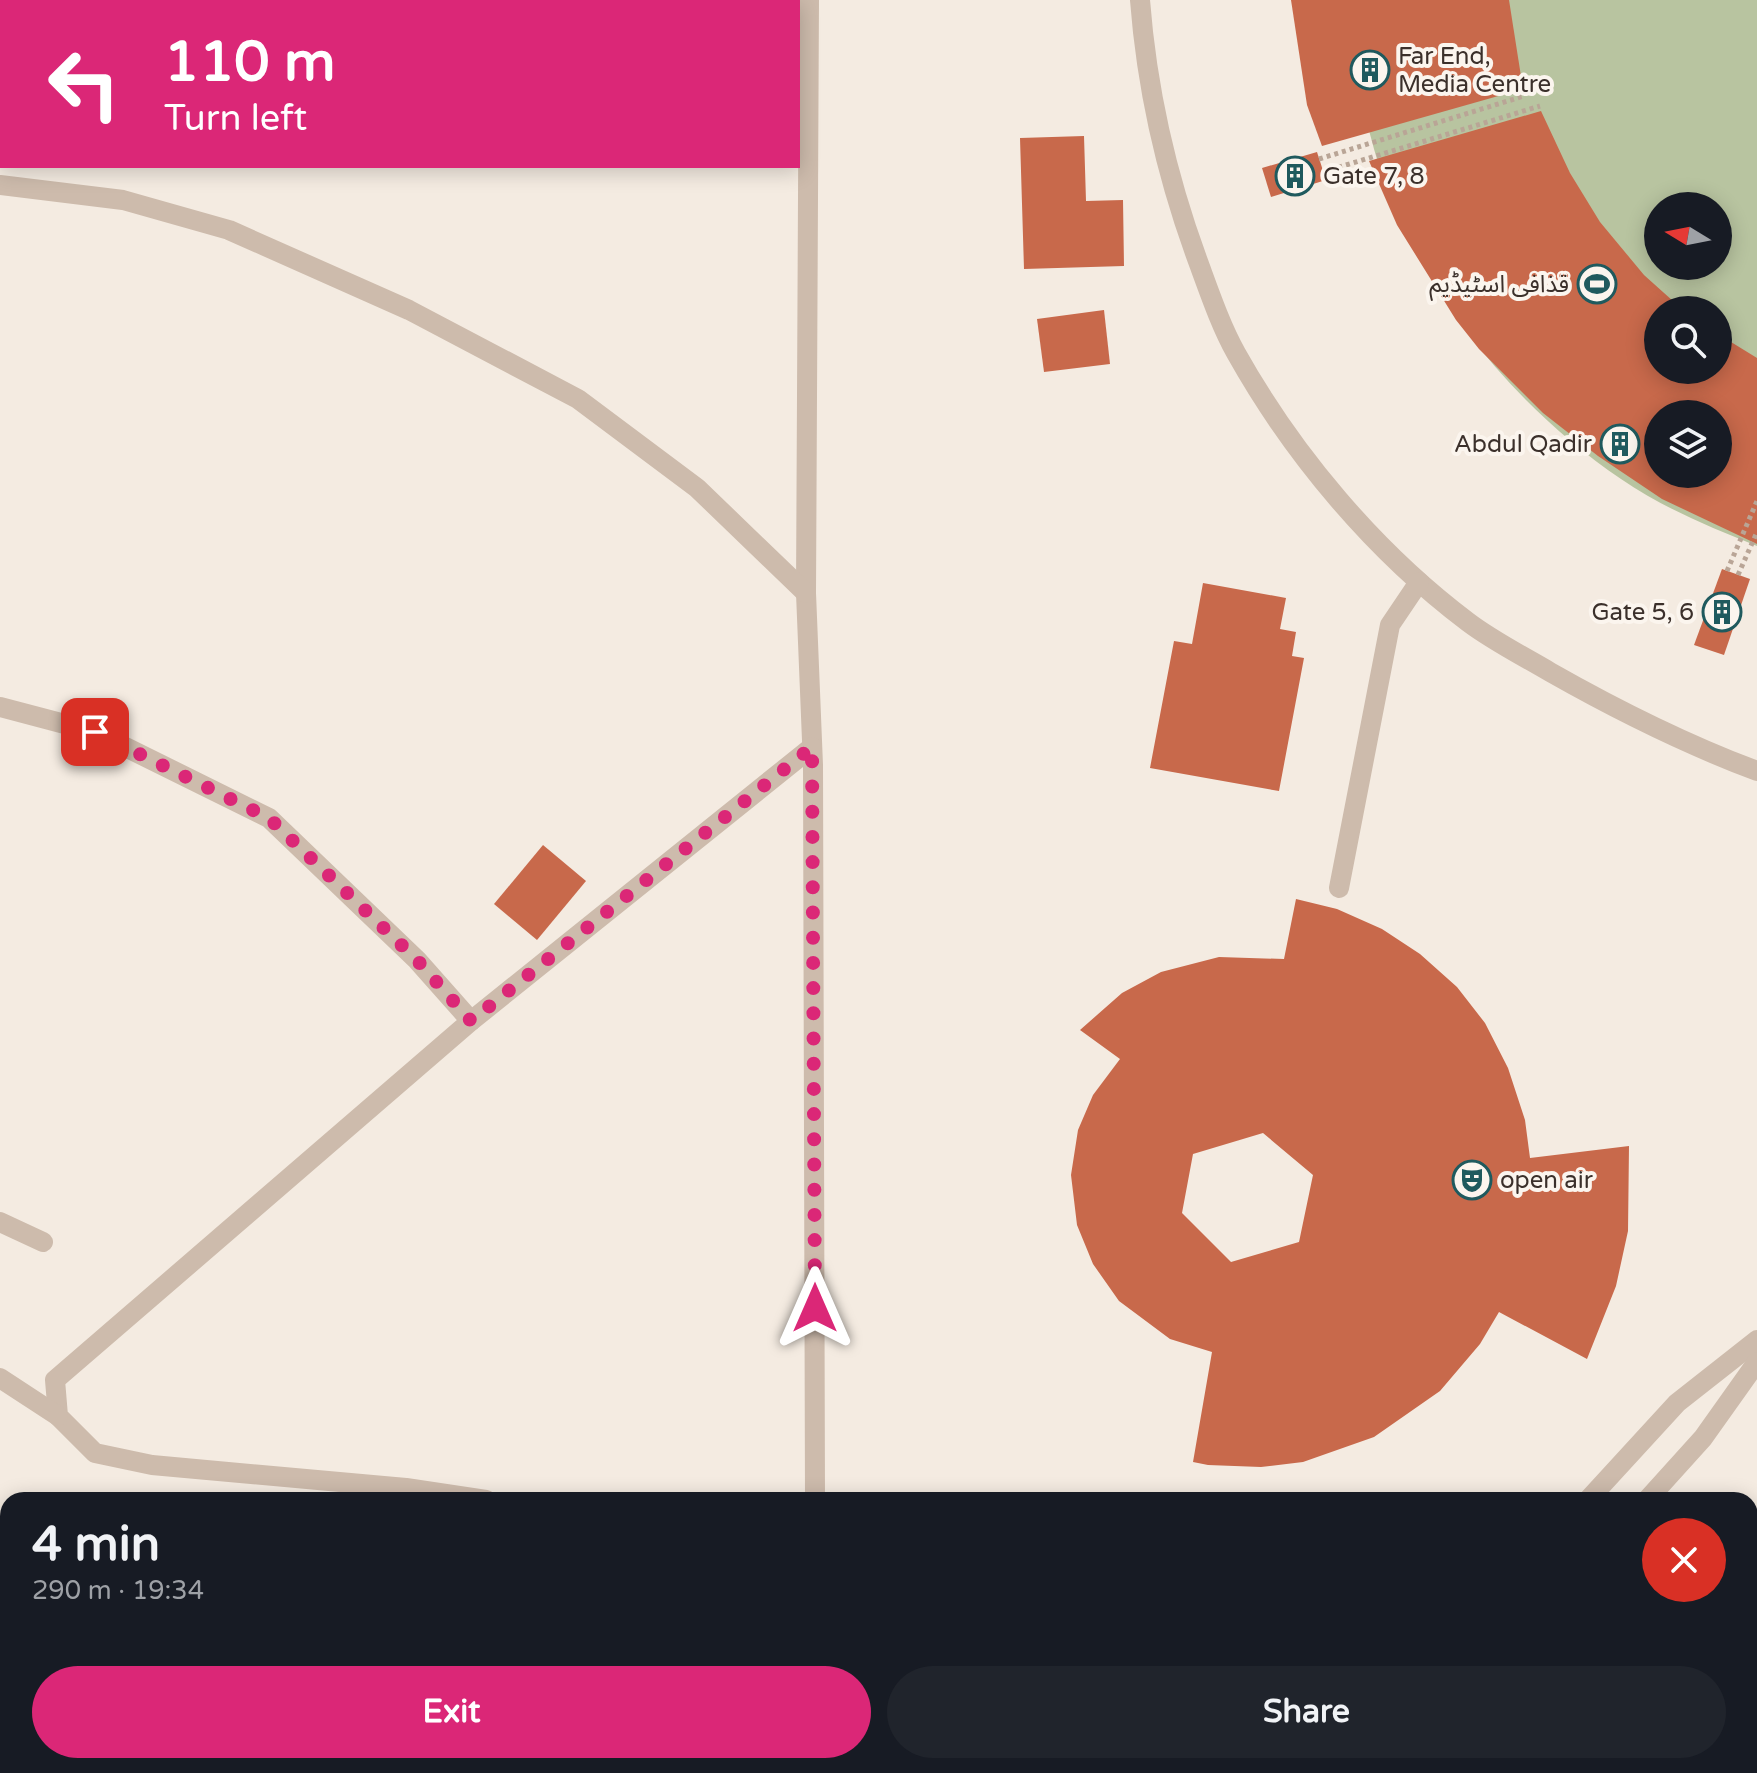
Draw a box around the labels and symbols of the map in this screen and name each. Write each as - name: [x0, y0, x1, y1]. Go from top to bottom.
- place label: Far End, Media Centre: [1398, 42, 1551, 99]
- building icon: Far End, Media Centre: [1349, 49, 1391, 91]
- building icon: Gate 7, 8: [1274, 155, 1316, 197]
- place label: Gate 7, 8: [1323, 162, 1425, 191]
- north arrow: [1644, 192, 1732, 280]
- sports icon: قذافی اسٹیڈیم: [1576, 263, 1618, 305]
- place label: قذافی اسٹیڈیم: [1429, 270, 1569, 301]
- building icon: Abdul Qadir: [1599, 423, 1641, 465]
- place label: Abdul Qadir: [1454, 430, 1593, 459]
- building icon: Gate 5, 6: [1701, 591, 1743, 633]
- place label: Gate 5, 6: [1591, 598, 1694, 627]
- pin: [61, 698, 129, 766]
- theatre icon: open air: [1451, 1159, 1493, 1201]
- place label: open air: [1500, 1166, 1594, 1195]
- position arrow: [773, 1266, 857, 1350]

